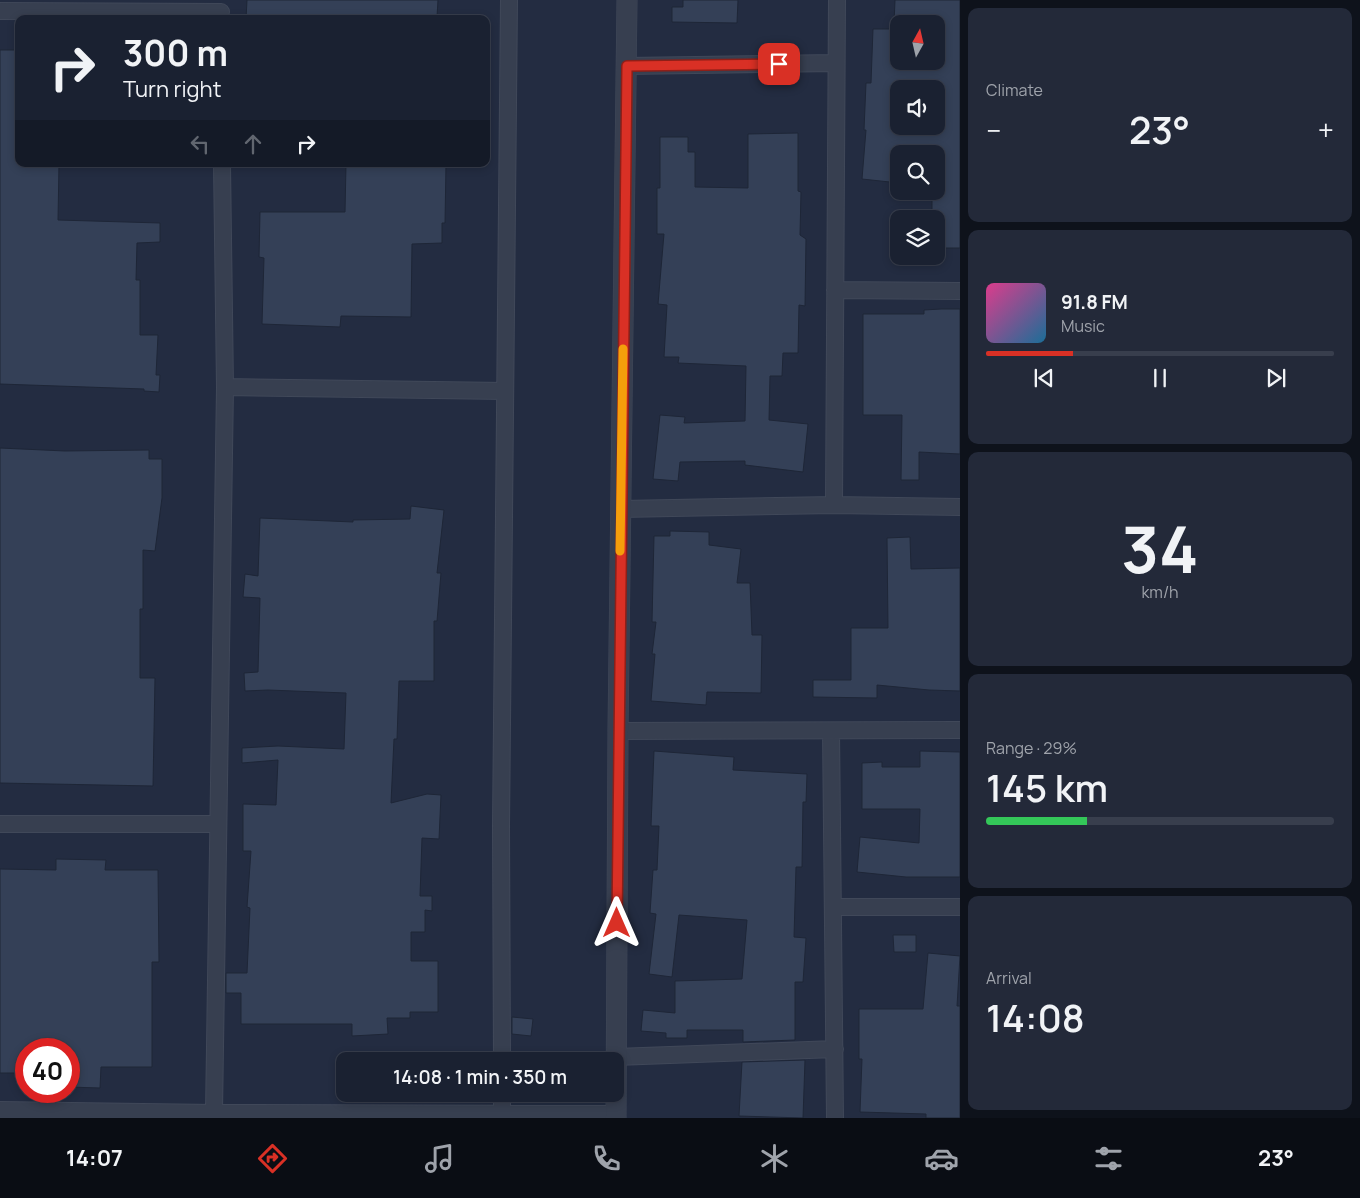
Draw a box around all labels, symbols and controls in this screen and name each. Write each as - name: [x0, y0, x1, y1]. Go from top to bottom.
- north arrow: [890, 15, 945, 70]
- map controls: [890, 15, 945, 265]
- text: 300 m: [123, 29, 228, 77]
- icon: right: [40, 35, 105, 100]
- pin: [758, 43, 800, 85]
- icon: arrive: [765, 50, 793, 78]
- text: Turn right: [123, 74, 221, 104]
- text: Climate: [986, 79, 1043, 101]
- button: sound: [890, 80, 945, 135]
- text: 23°: [1129, 103, 1190, 155]
- text: −: [986, 111, 1001, 149]
- text: +: [1318, 111, 1334, 149]
- icon: left: [186, 130, 214, 158]
- icon: ahead: [239, 130, 267, 158]
- icon: right: [292, 130, 320, 158]
- button: search: [890, 145, 945, 200]
- button: layers: [890, 210, 945, 265]
- text: 91.8 FM: [1061, 289, 1128, 315]
- text: Music: [1061, 315, 1105, 337]
- icon: previous: [1030, 364, 1058, 392]
- icon: pause: [1146, 364, 1174, 392]
- icon: next: [1262, 364, 1290, 392]
- text: 34: [1121, 504, 1199, 593]
- text: km/h: [1141, 581, 1179, 603]
- text: Range · 29%: [986, 737, 1077, 759]
- text: 145 km: [986, 761, 1108, 813]
- position arrow: [590, 896, 642, 948]
- text: Arrival: [986, 967, 1032, 989]
- text: 14:08: [986, 991, 1085, 1043]
- speed limit sign: 40: [15, 1038, 80, 1103]
- text: 14:08 · 1 min · 350 m: [393, 1064, 567, 1090]
- icon: directions: [255, 1141, 290, 1176]
- icon: music: [422, 1141, 457, 1176]
- icon: phone: [589, 1141, 624, 1176]
- icon: climate: [757, 1141, 792, 1176]
- icon: car: [924, 1141, 959, 1176]
- icon: filters: [1091, 1141, 1126, 1176]
- text: 14:07: [66, 1143, 123, 1173]
- text: 23°: [1258, 1143, 1294, 1173]

